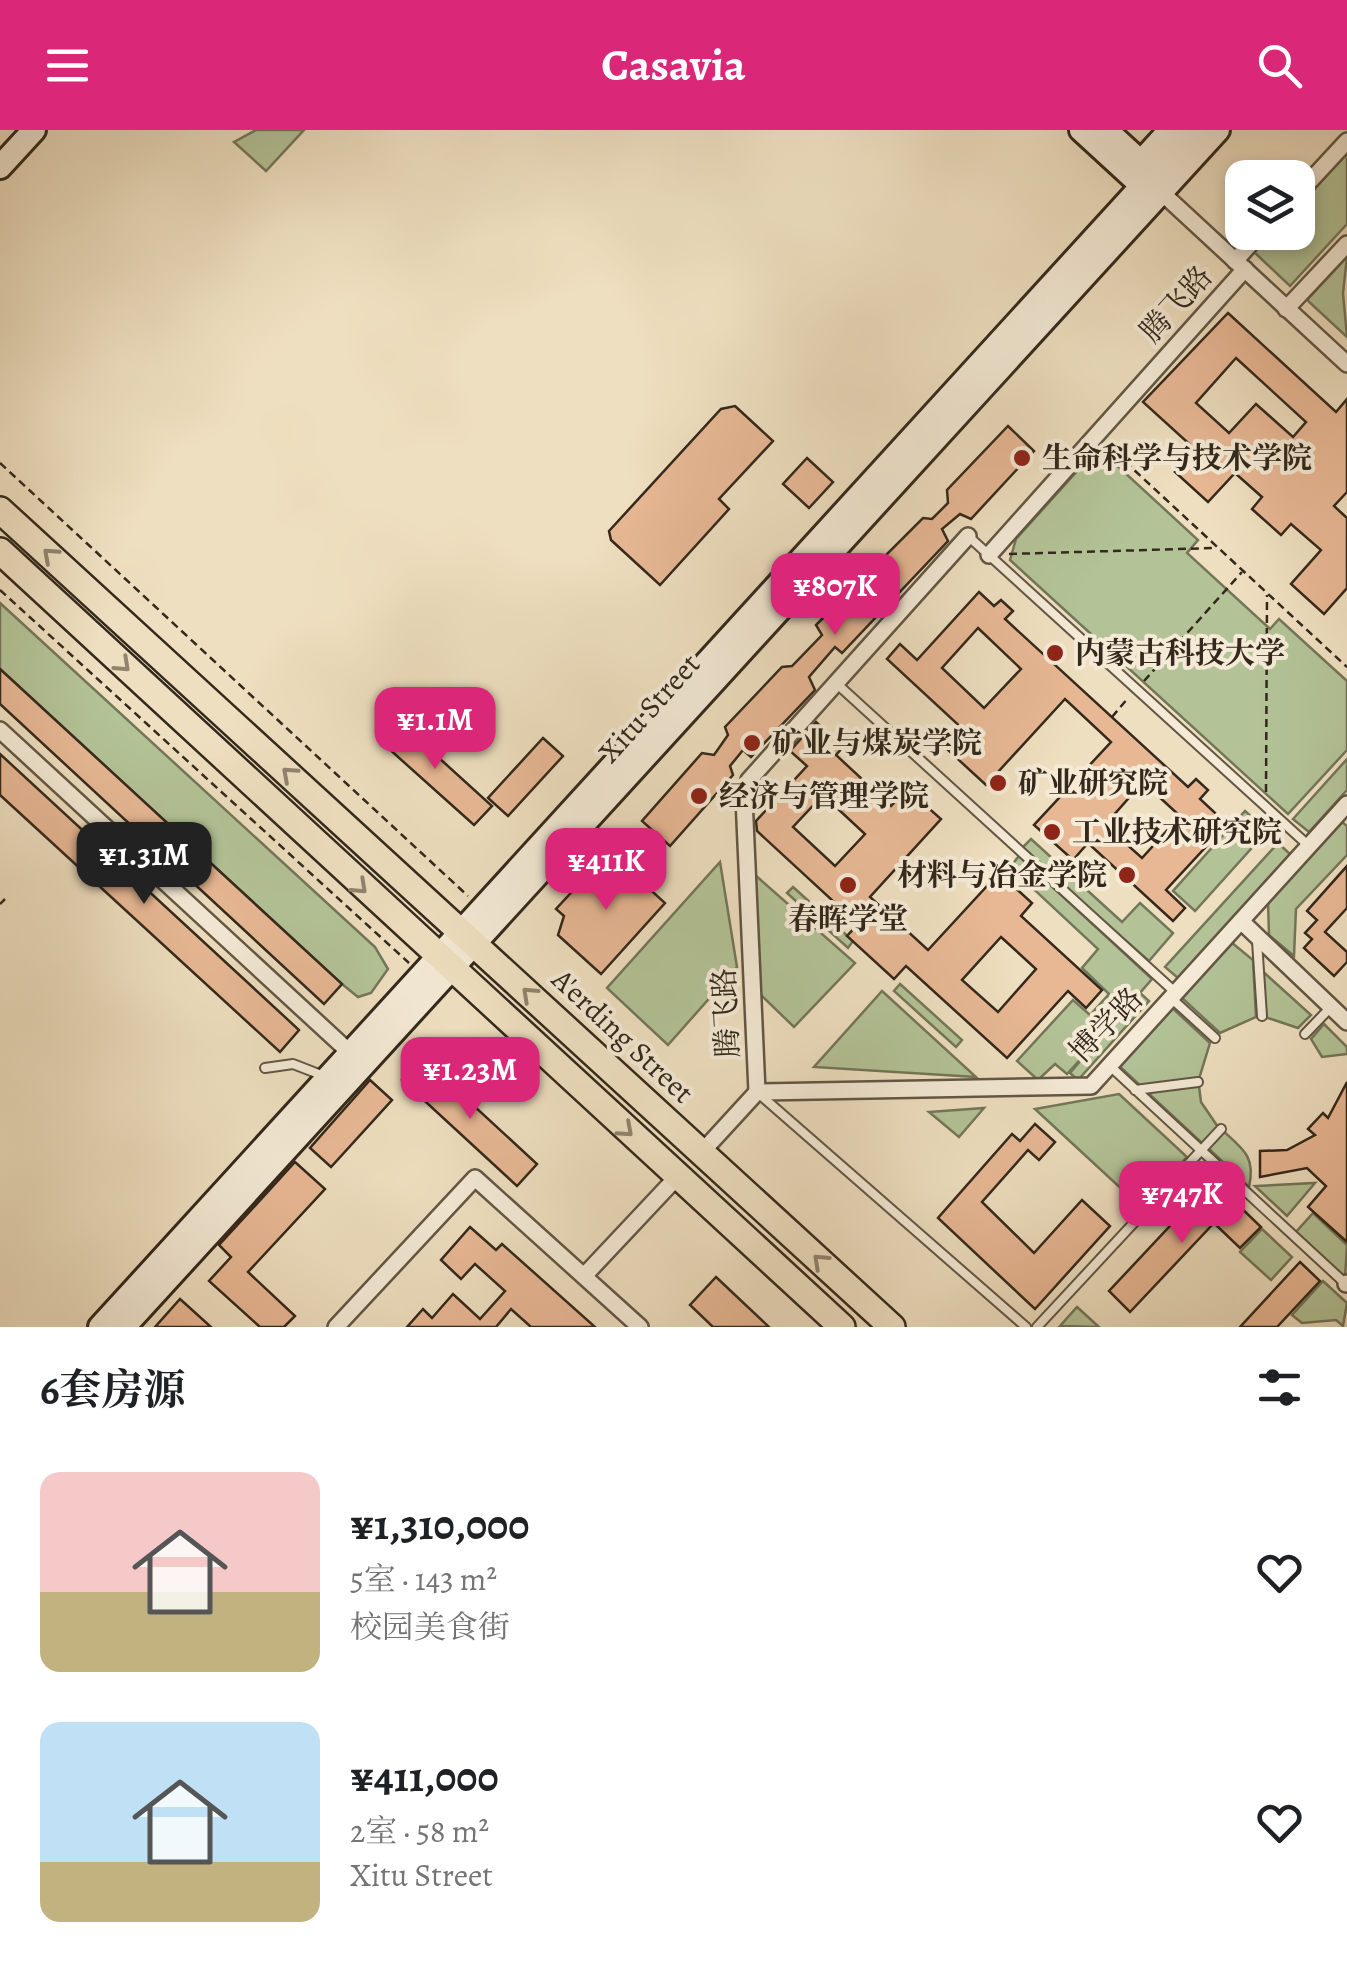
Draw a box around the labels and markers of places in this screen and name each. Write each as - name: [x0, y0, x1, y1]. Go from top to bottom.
- place label: 生命科学与技术学院: [1042, 438, 1312, 478]
- marker: 生命科学与技术学院: [1011, 447, 1033, 469]
- pin: ¥807K: [765, 553, 905, 638]
- place label: 内蒙古科技大学: [1075, 633, 1285, 673]
- marker: 内蒙古科技大学: [1044, 642, 1066, 664]
- pin: ¥1.1M: [365, 687, 505, 772]
- place label: 矿业与煤炭学院: [772, 723, 982, 763]
- marker: 矿业与煤炭学院: [741, 732, 763, 754]
- place label: 矿业研究院: [1018, 763, 1168, 803]
- marker: 矿业研究院: [987, 772, 1009, 794]
- place label: 经济与管理学院: [719, 776, 929, 816]
- marker: 经济与管理学院: [688, 785, 710, 807]
- place label: 工业技术研究院: [1072, 812, 1282, 852]
- marker: 工业技术研究院: [1041, 821, 1063, 843]
- pin: ¥1.31M: [63, 822, 225, 907]
- pin: ¥411K: [536, 828, 676, 913]
- place label: 材料与冶金学院: [897, 855, 1107, 895]
- marker: 材料与冶金学院: [1116, 864, 1138, 886]
- marker: 春晖学堂: [837, 874, 859, 896]
- place label: 春晖学堂: [788, 899, 908, 939]
- pin: ¥1.23M: [389, 1037, 551, 1122]
- pin: ¥747K: [1112, 1161, 1252, 1246]

